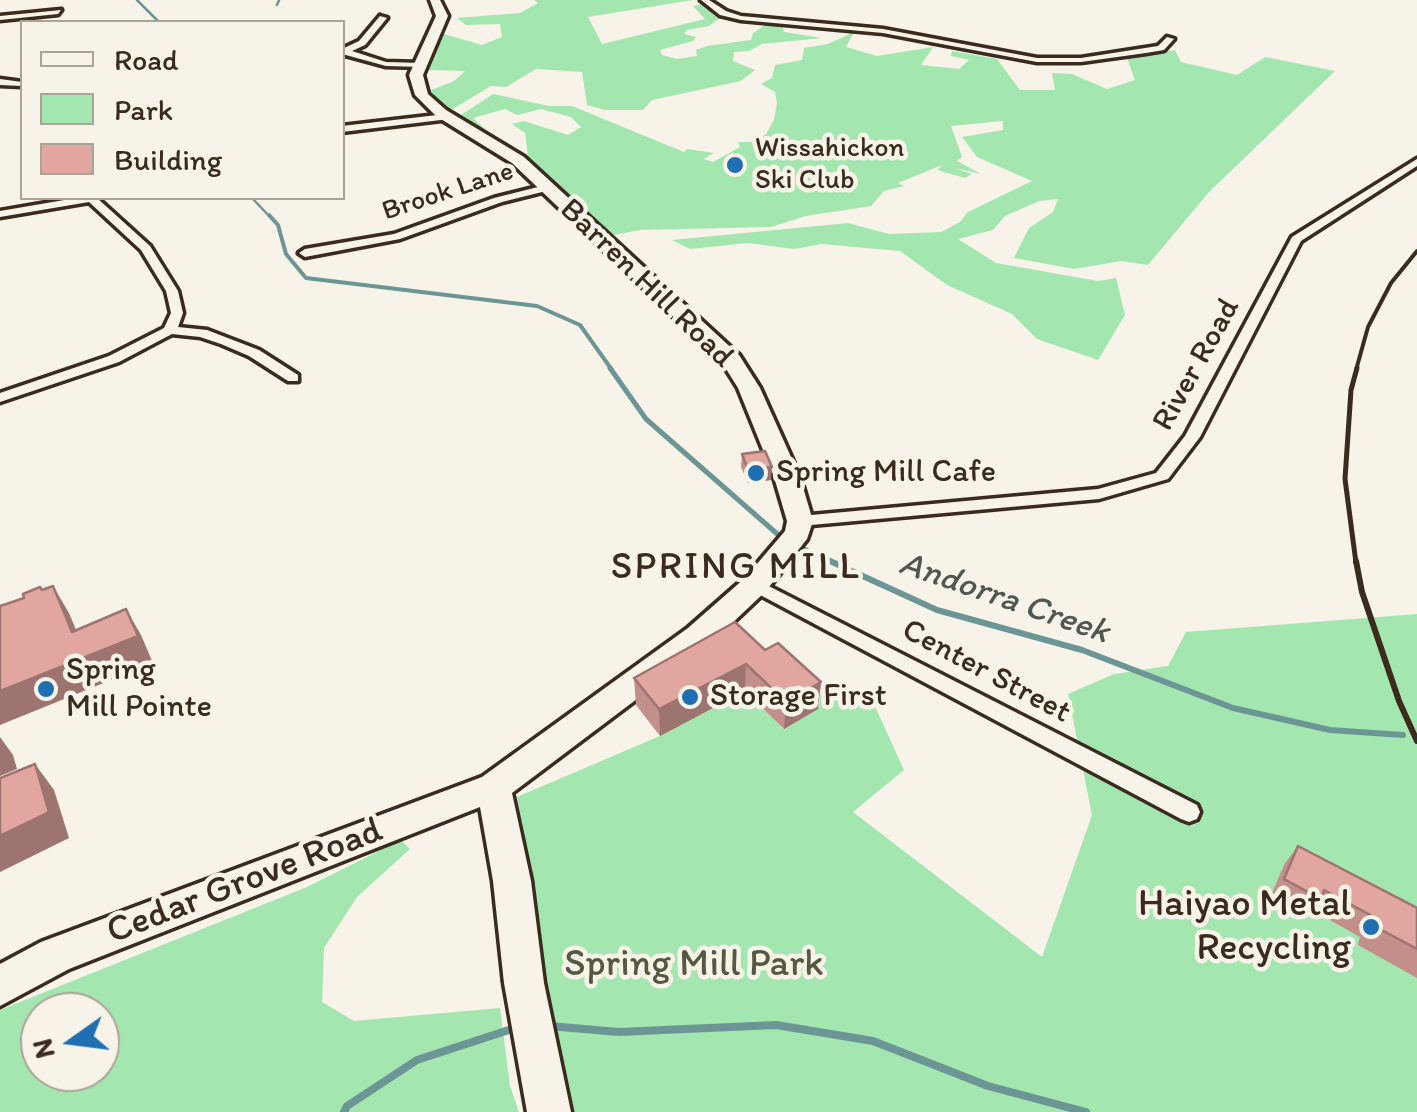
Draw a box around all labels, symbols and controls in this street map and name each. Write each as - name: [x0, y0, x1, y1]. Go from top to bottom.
- legend: [20, 20, 345, 200]
- text: Road: [114, 41, 179, 78]
- text: Park: [114, 91, 173, 128]
- place label: Wissahickon Ski Club: [755, 132, 904, 198]
- text: Building: [114, 141, 222, 178]
- marker: Wissahickon Ski Club: [724, 154, 746, 176]
- street label: Brook Lane: [378, 155, 518, 229]
- street label: Barren Hill Road: [551, 191, 741, 377]
- street label: River Road: [1145, 292, 1249, 438]
- place label: Spring Mill Cafe: [776, 454, 996, 492]
- marker: Spring Mill Cafe: [745, 462, 767, 484]
- water label: Andorra Creek: [894, 544, 1114, 654]
- district label: SPRING MILL: [611, 545, 861, 591]
- street label: Center Street: [895, 611, 1077, 733]
- place label: Spring Mill Pointe: [66, 652, 212, 727]
- marker: Spring Mill Pointe: [35, 678, 57, 700]
- place label: Storage First: [710, 678, 887, 716]
- marker: Storage First: [679, 686, 701, 708]
- street label: Cedar Grove Road: [101, 808, 389, 956]
- place label: Haiyao Metal Recycling: [1138, 882, 1351, 972]
- marker: Haiyao Metal Recycling: [1360, 916, 1382, 938]
- park label: Spring Mill Park: [564, 942, 824, 988]
- north arrow: [20, 992, 120, 1092]
- text: N: [24, 1035, 62, 1062]

